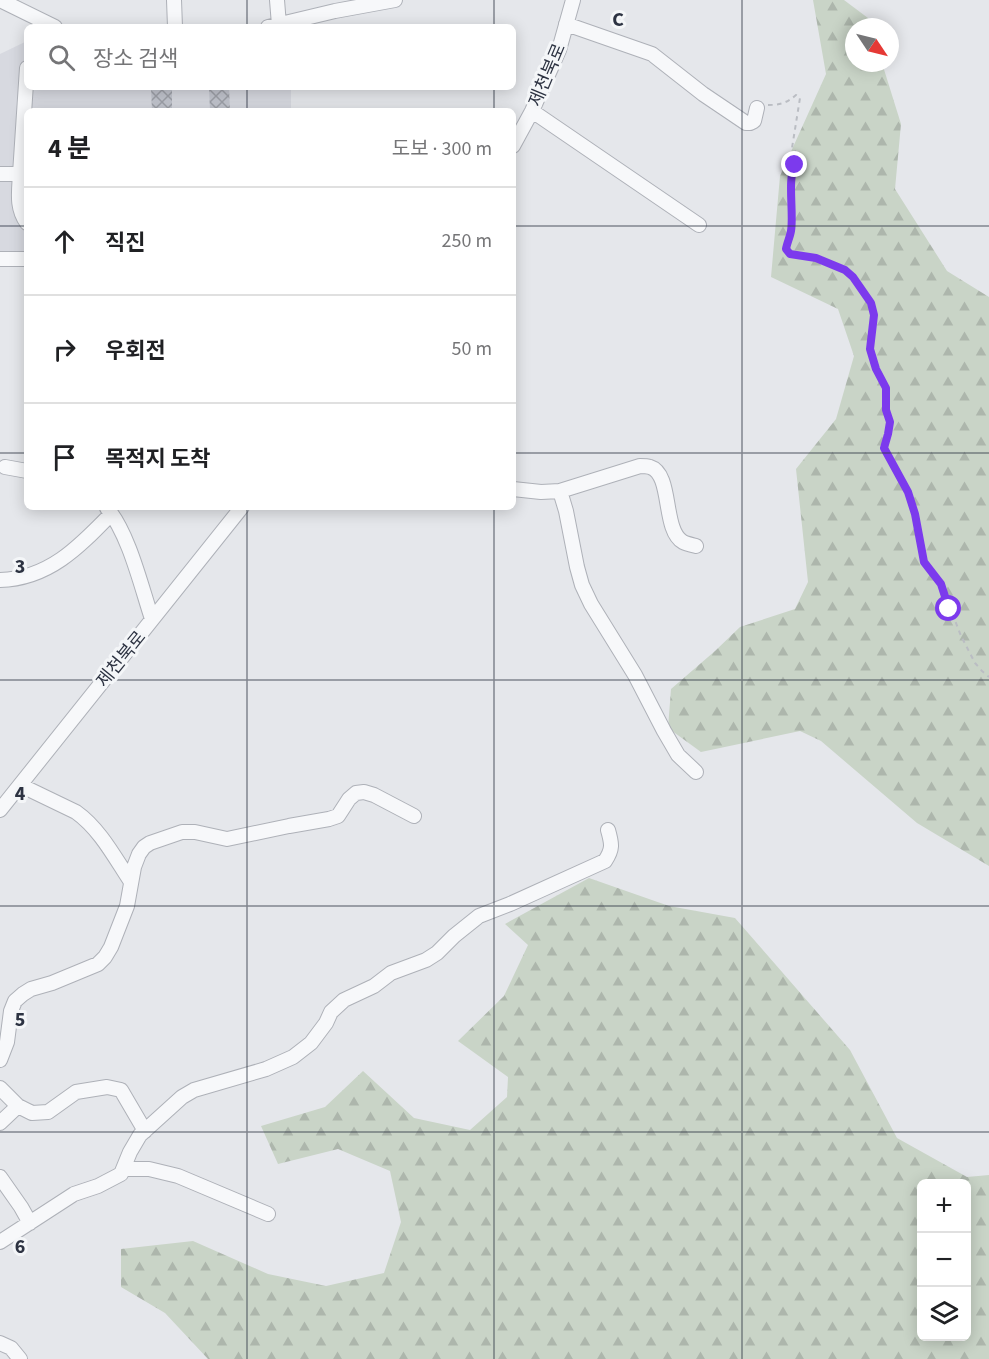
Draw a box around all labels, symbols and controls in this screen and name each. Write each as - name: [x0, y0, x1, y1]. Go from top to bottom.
- text: C: [612, 6, 624, 34]
- north arrow: [845, 18, 899, 72]
- search box: [24, 24, 516, 90]
- street label: 제천북로: [523, 40, 572, 111]
- icon: search: [45, 41, 78, 74]
- text: 장소 검색: [93, 43, 178, 75]
- text: 4 분: [48, 130, 91, 167]
- text: 도보 · 300 m: [392, 135, 492, 163]
- route end: [781, 151, 807, 177]
- icon: ahead: [48, 225, 81, 258]
- text: 직진: [105, 227, 145, 259]
- text: 250 m: [442, 227, 492, 255]
- icon: right: [48, 333, 81, 366]
- text: 우회전: [105, 335, 166, 367]
- text: 50 m: [452, 335, 492, 363]
- icon: arrive: [48, 441, 81, 474]
- text: 목적지 도착: [105, 443, 211, 475]
- text: 3: [15, 553, 25, 581]
- route start: [935, 595, 961, 621]
- street label: 제천북로: [91, 626, 152, 693]
- text: 4: [15, 780, 26, 808]
- text: 5: [15, 1006, 25, 1034]
- map controls: [917, 1179, 971, 1341]
- button: +: [917, 1179, 971, 1233]
- text: 6: [15, 1233, 25, 1261]
- button: −: [917, 1233, 971, 1287]
- button: layers: [917, 1287, 971, 1341]

